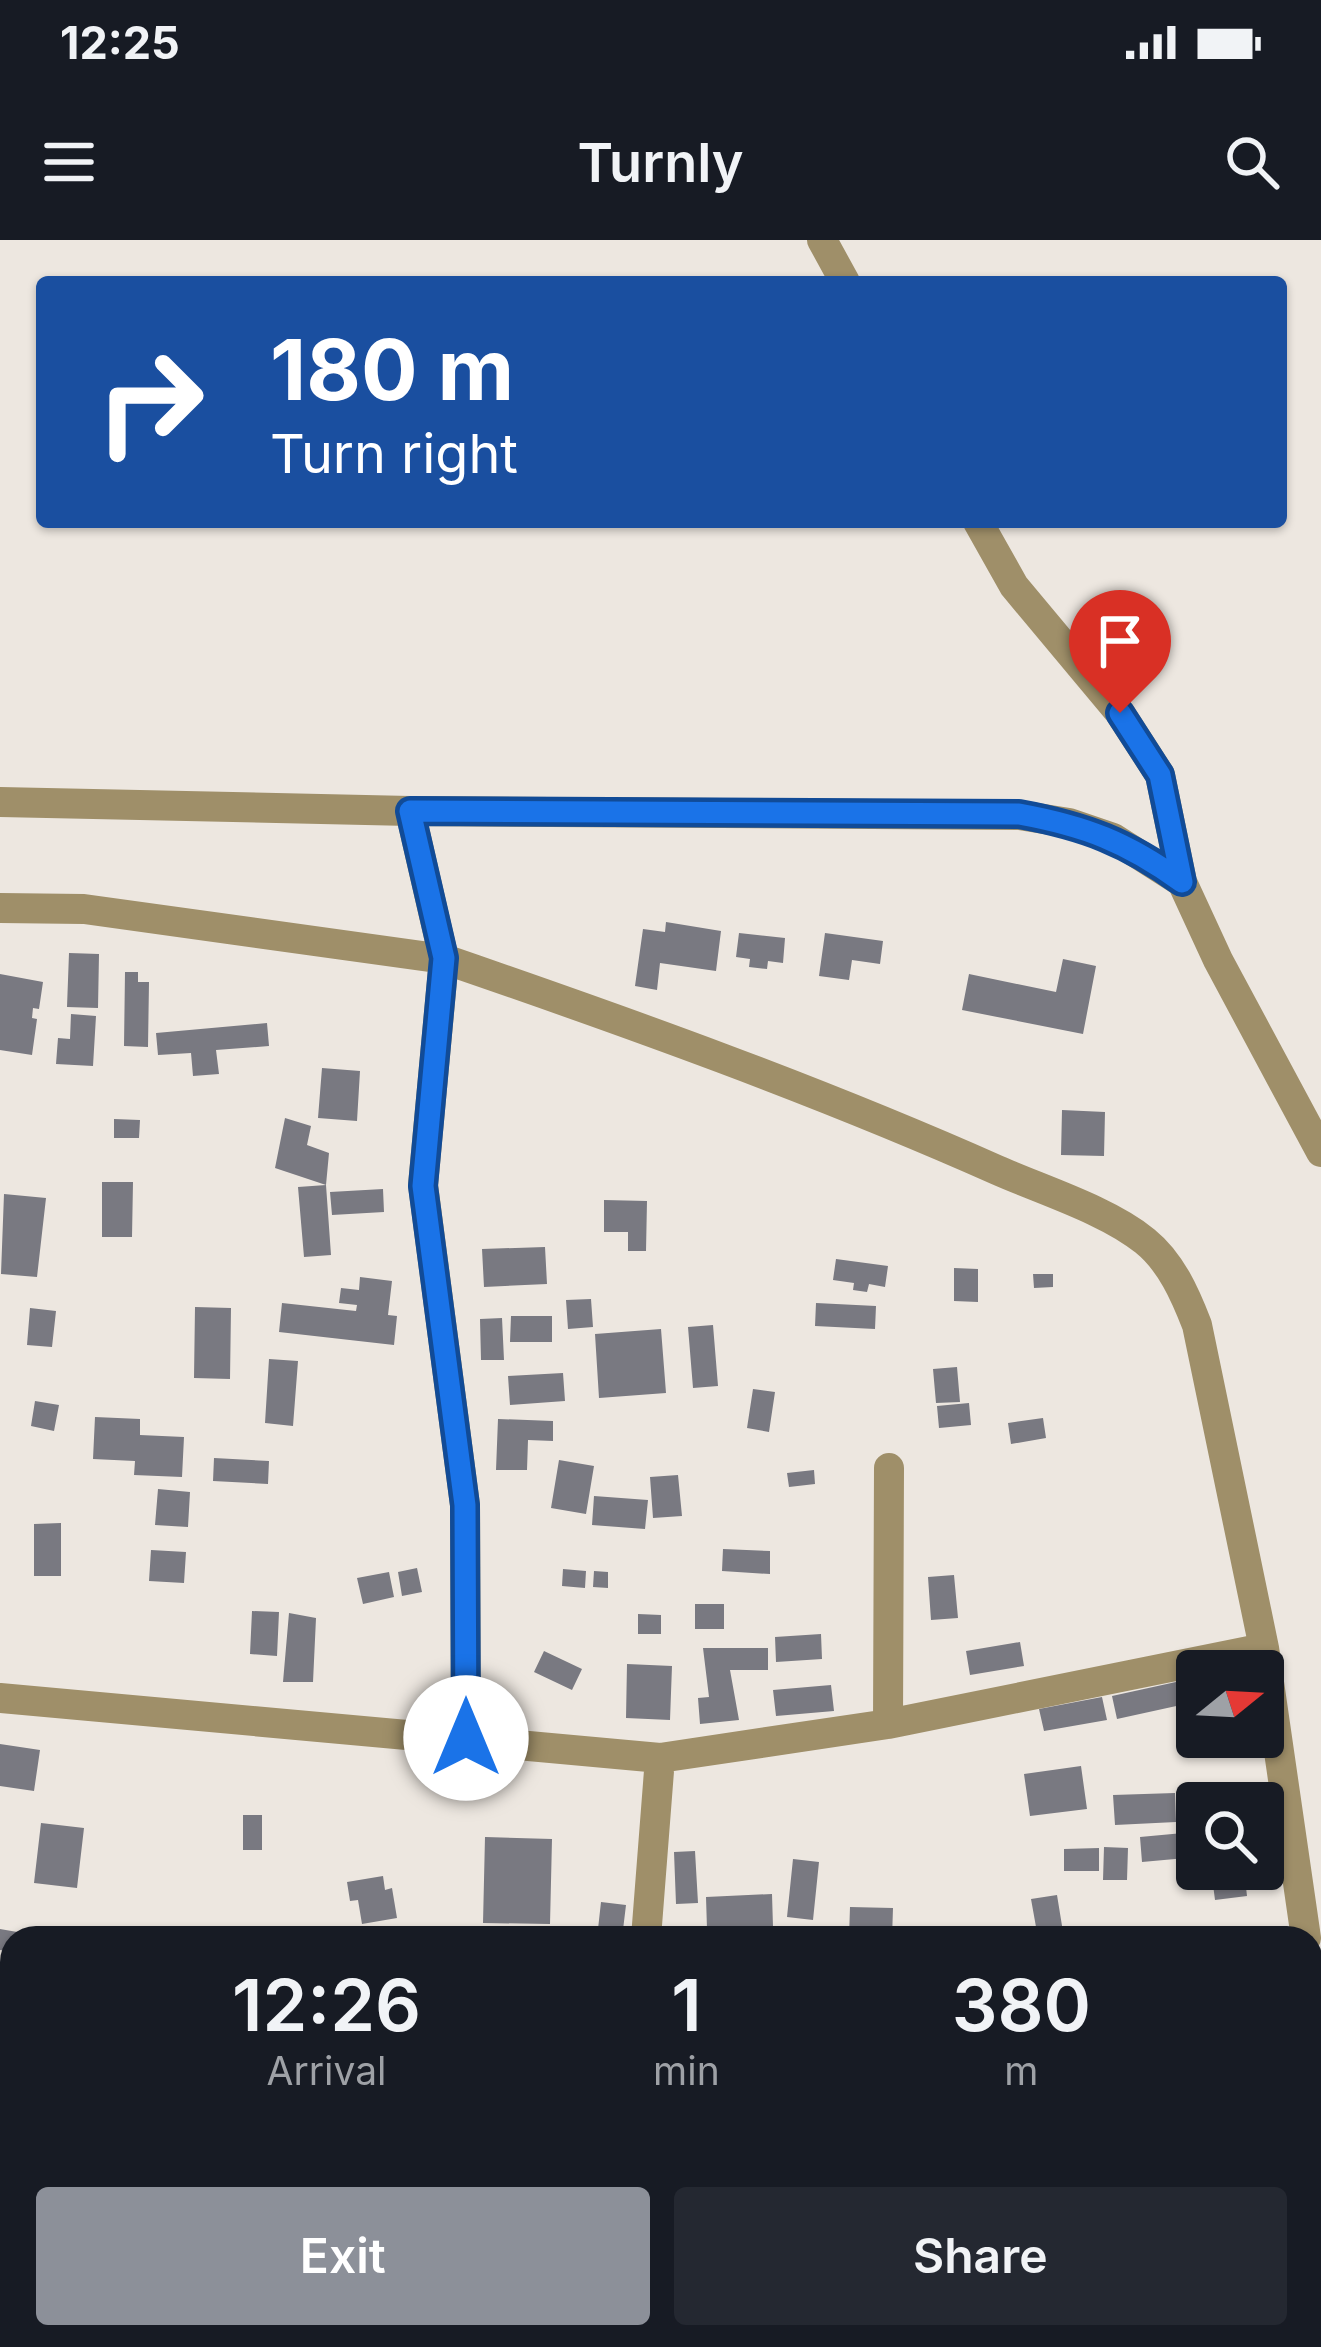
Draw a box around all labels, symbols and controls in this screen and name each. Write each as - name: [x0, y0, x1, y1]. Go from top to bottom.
- text: 12:25: [60, 15, 180, 70]
- icon: menu: [36, 129, 102, 195]
- icon: search: [1219, 129, 1285, 195]
- text: Turnly: [577, 130, 744, 195]
- text: 180 m: [270, 319, 514, 420]
- icon: right: [72, 324, 228, 480]
- text: Turn right: [270, 421, 518, 486]
- pin: [1069, 590, 1171, 713]
- icon: arrive: [1087, 608, 1153, 674]
- north arrow: [1176, 1650, 1284, 1758]
- map controls: [1176, 1650, 1284, 1890]
- position arrow: [403, 1675, 529, 1801]
- button: search: [1176, 1782, 1284, 1890]
- text: 12:26: [232, 1961, 421, 2048]
- text: 1: [671, 1961, 702, 2048]
- text: 380: [952, 1961, 1091, 2048]
- text: Arrival: [267, 2047, 387, 2094]
- text: min: [653, 2047, 720, 2094]
- text: m: [1004, 2047, 1038, 2094]
- button: Exit: [36, 2187, 650, 2325]
- button: Share: [674, 2187, 1287, 2325]

